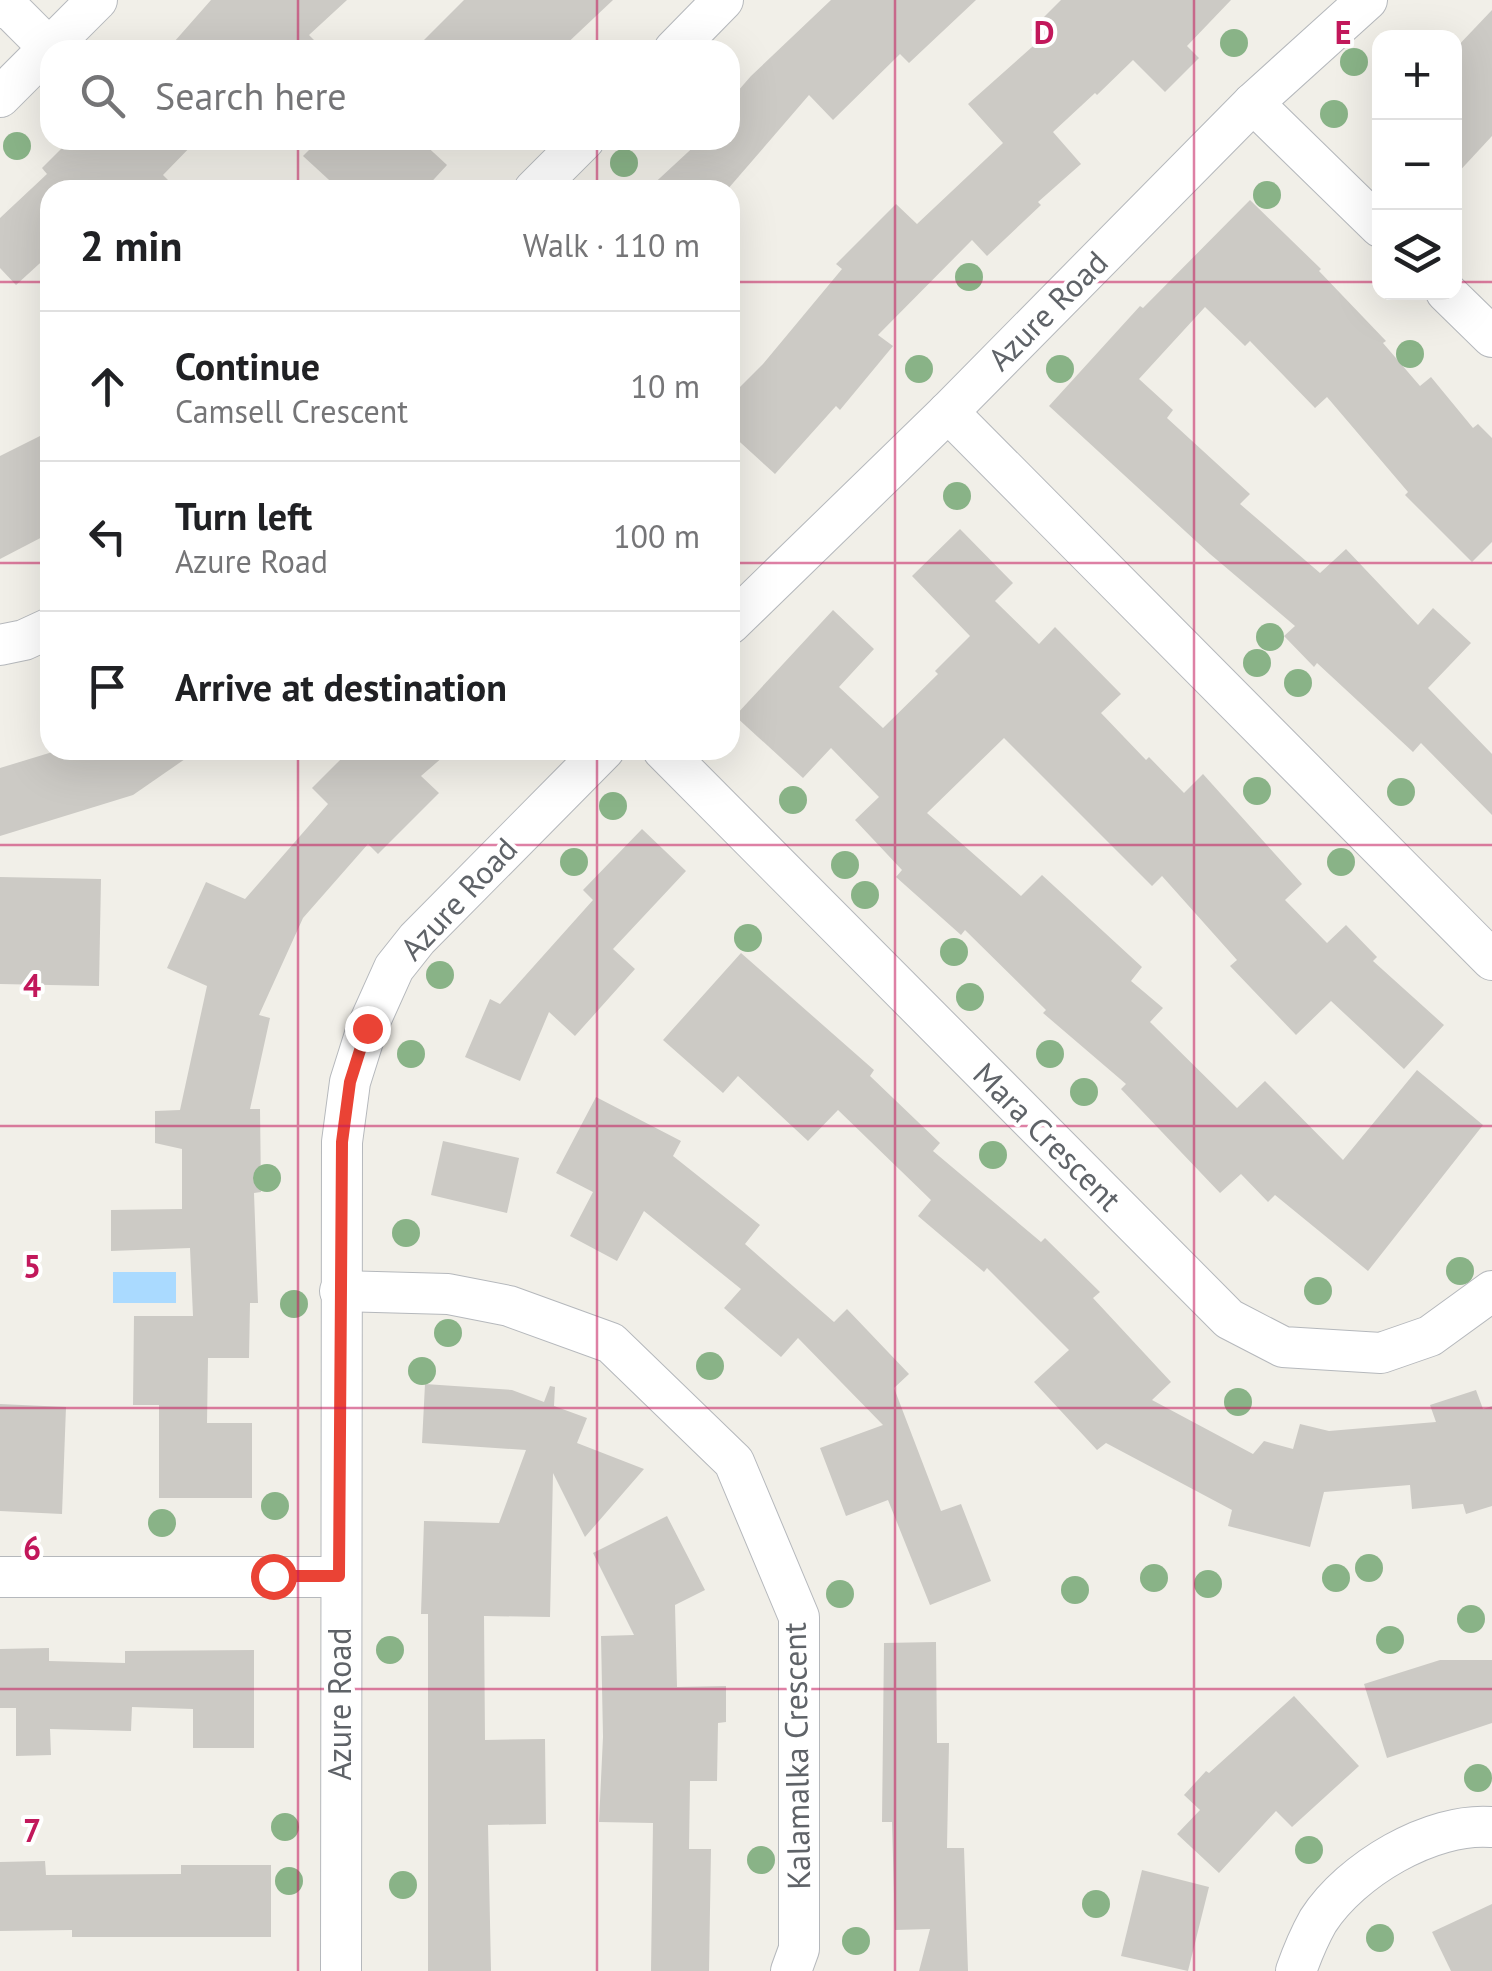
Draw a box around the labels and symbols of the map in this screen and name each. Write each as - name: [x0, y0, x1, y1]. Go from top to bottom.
- text: D: [1034, 11, 1054, 53]
- text: E: [1335, 11, 1351, 53]
- street label: Azure Road: [978, 241, 1116, 379]
- street label: Azure Road: [391, 828, 526, 969]
- text: 4: [23, 964, 41, 1006]
- route end: [345, 1006, 391, 1052]
- street label: Mara Crescent: [965, 1053, 1131, 1220]
- text: 5: [23, 1245, 41, 1287]
- text: 6: [23, 1527, 41, 1569]
- route start: [251, 1554, 297, 1600]
- street label: Kalamalka Crescent: [773, 1622, 819, 1890]
- street label: Azure Road: [318, 1628, 360, 1781]
- text: 7: [23, 1809, 41, 1851]

